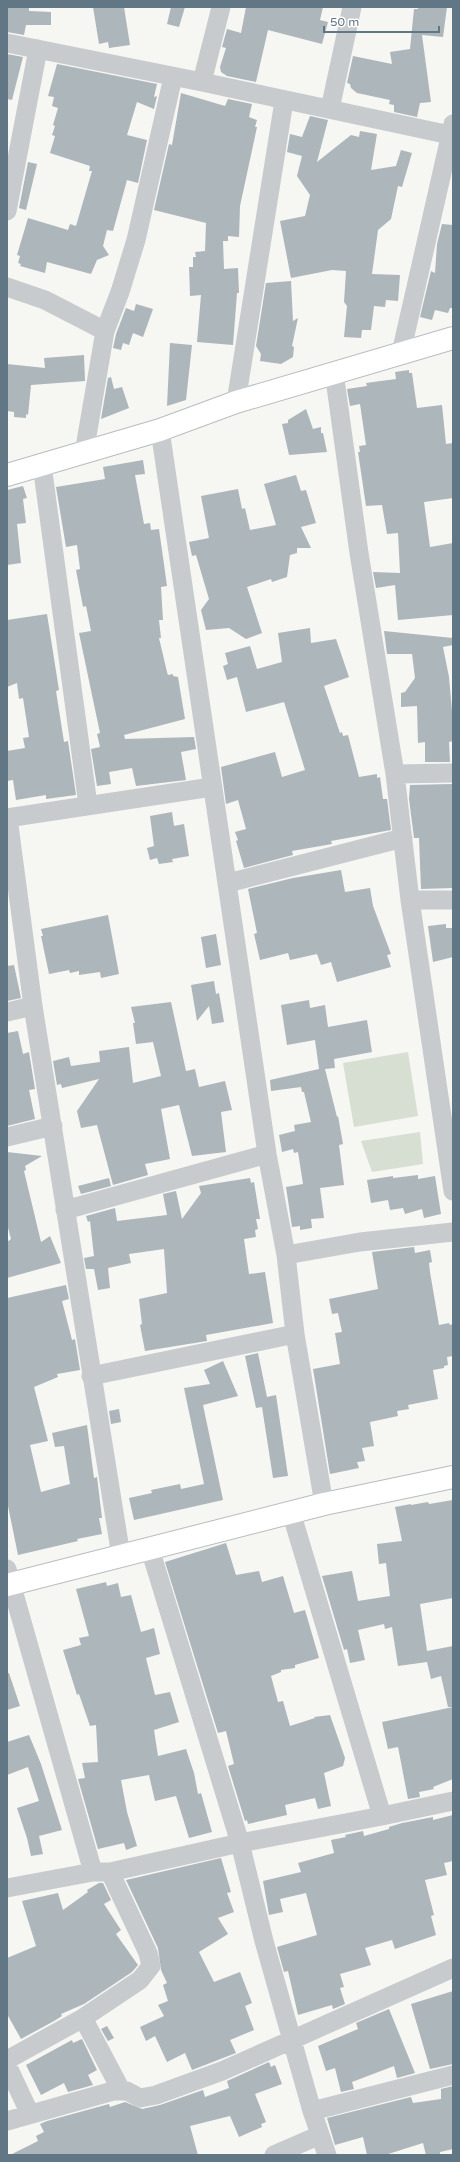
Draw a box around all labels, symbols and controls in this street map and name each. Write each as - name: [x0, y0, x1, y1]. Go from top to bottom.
- scale bar: [324, 8, 439, 34]
- text: 50 m: [330, 15, 359, 29]

